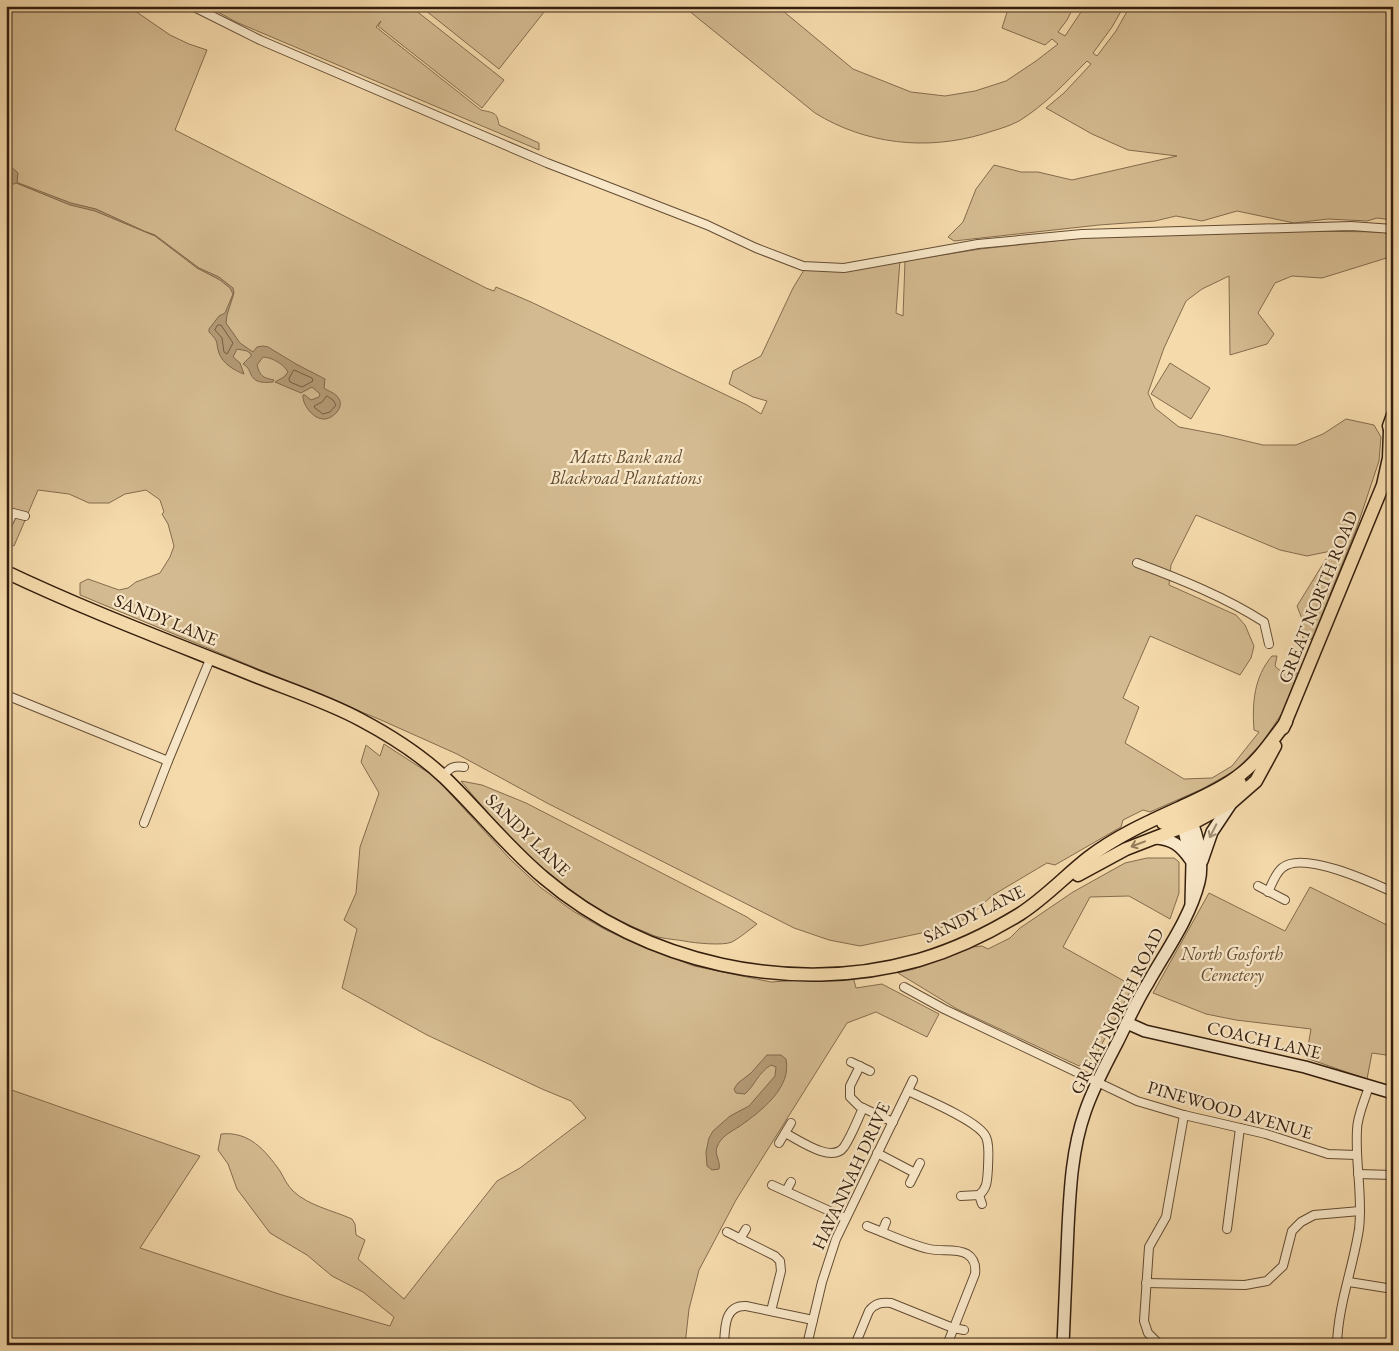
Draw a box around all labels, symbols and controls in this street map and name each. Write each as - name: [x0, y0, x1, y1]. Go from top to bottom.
- park label: Matts Bank and Blackroad Plantations: [549, 445, 703, 489]
- street label: GREAT NORTH ROAD: [1272, 507, 1363, 686]
- street label: SANDY LANE: [111, 588, 221, 651]
- street label: SANDY LANE: [481, 788, 576, 881]
- one-way arrow: [1208, 824, 1218, 839]
- one-way arrow: [1130, 840, 1146, 849]
- street label: SANDY LANE: [919, 879, 1028, 948]
- street label: GREAT NORTH ROAD: [1065, 924, 1169, 1098]
- park label: North Gosforth Cemetery: [1180, 942, 1283, 987]
- street label: COACH LANE: [1205, 1015, 1323, 1064]
- street label: PINEWOOD AVENUE: [1145, 1075, 1315, 1144]
- street label: HAVANNAH DRIVE: [806, 1098, 895, 1253]

